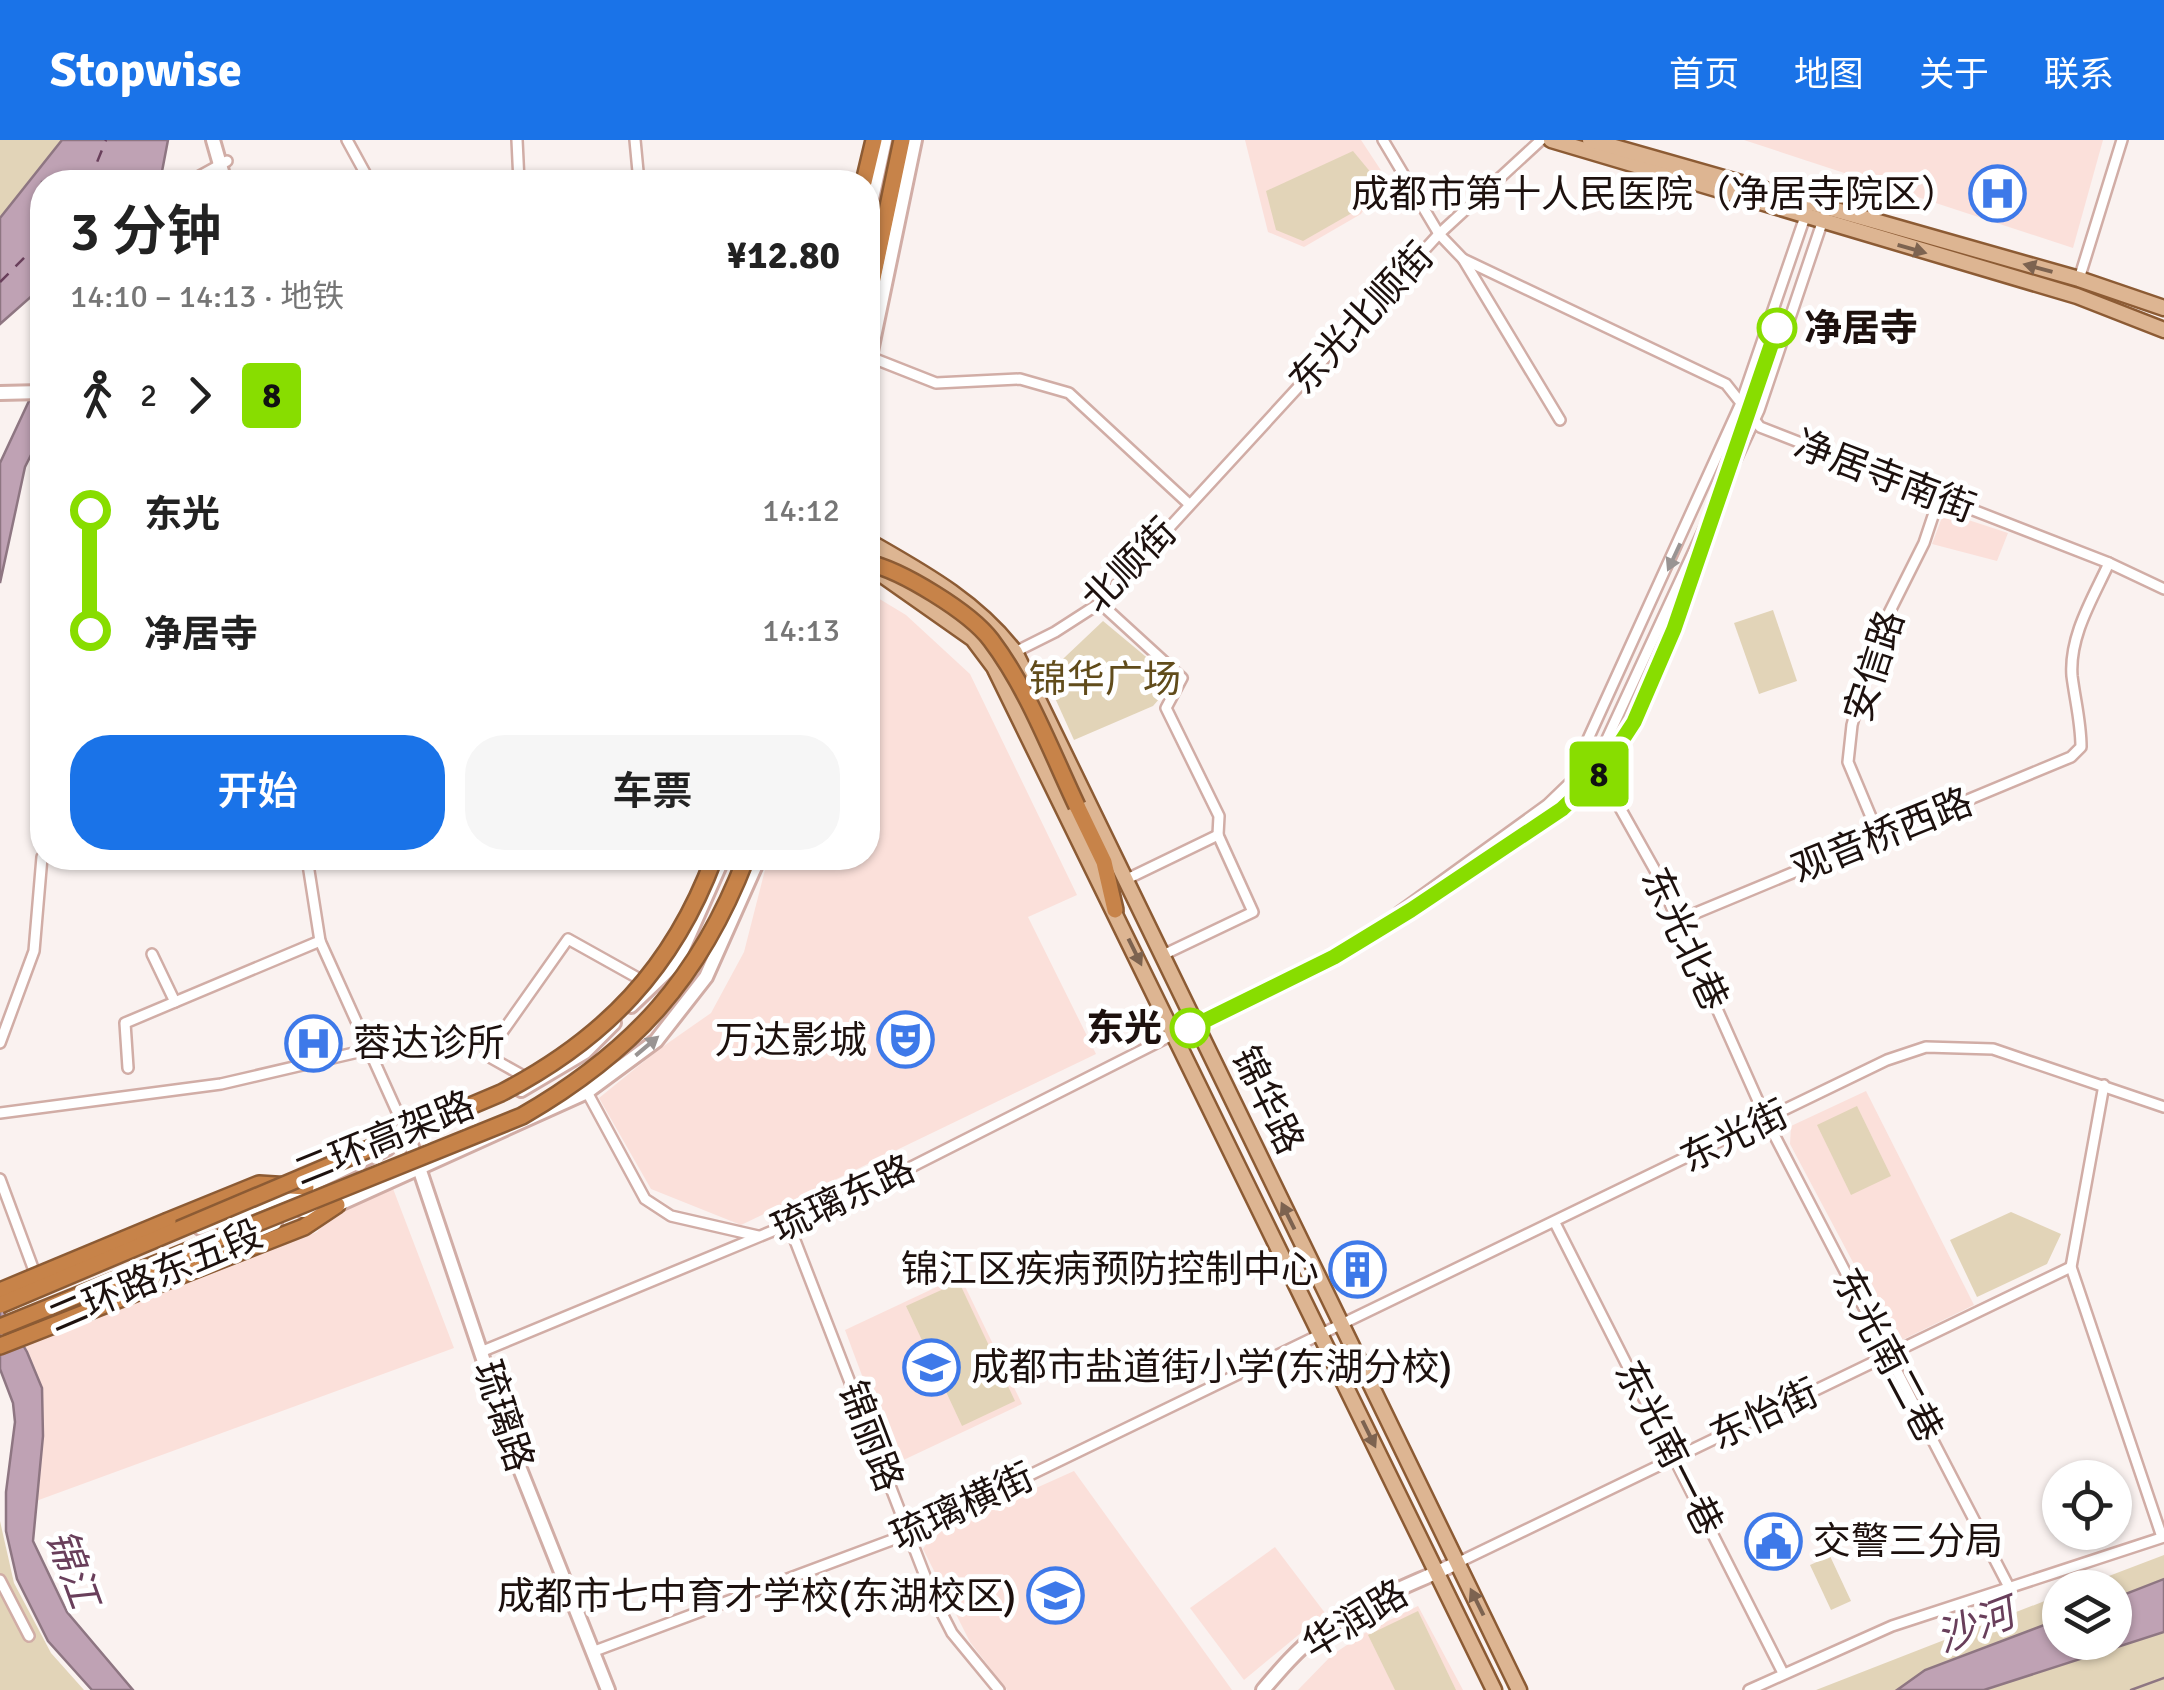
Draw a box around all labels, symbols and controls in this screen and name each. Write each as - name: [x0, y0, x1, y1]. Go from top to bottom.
- text: Stopwise: [50, 41, 242, 100]
- text: 首页: [1669, 53, 1739, 96]
- text: 地图: [1794, 53, 1864, 96]
- text: 关于: [1919, 53, 1989, 96]
- text: 联系: [2044, 53, 2114, 96]
- hospital icon: 成都市第十人民医院（净居寺院区）: [1968, 164, 2028, 224]
- place label: 成都市第十人民医院（净居寺院区）: [1351, 171, 1959, 218]
- text: 3 分钟: [70, 198, 222, 266]
- text: ¥12.80: [727, 232, 840, 279]
- street label: 东光北顺街: [1279, 233, 1443, 404]
- one-way arrow: [1897, 242, 1928, 257]
- one-way arrow: [2022, 259, 2053, 275]
- text: 14:10 – 14:13 · 地铁: [70, 277, 344, 316]
- place label: 净居寺: [1804, 305, 1918, 352]
- marker: 净居寺: [1758, 309, 1796, 347]
- icon: walk: [70, 368, 125, 423]
- icon: forward: [172, 368, 227, 423]
- text: 8: [262, 374, 281, 417]
- text: 2: [140, 376, 157, 415]
- street label: 净居寺南街: [1788, 420, 1982, 532]
- text: 东光: [144, 491, 220, 538]
- text: 14:12: [762, 491, 840, 530]
- street label: 北顺街: [1072, 508, 1186, 622]
- one-way arrow: [1665, 543, 1682, 572]
- street label: 安信路: [1835, 605, 1914, 728]
- text: 净居寺: [144, 611, 258, 658]
- text: 14:13: [762, 611, 840, 650]
- park label: 锦华广场: [1029, 656, 1181, 703]
- button: 开始: [70, 735, 445, 850]
- button: 车票: [465, 735, 840, 850]
- line badge: 8: [1566, 742, 1632, 806]
- text: 8: [1590, 753, 1608, 796]
- street label: 观音桥西路: [1785, 778, 1979, 893]
- street label: 东光北巷: [1631, 860, 1738, 1018]
- one-way arrow: [1127, 938, 1144, 967]
- place label: 东光: [1086, 1005, 1162, 1052]
- marker: 东光: [1171, 1009, 1209, 1047]
- theatre icon: 万达影城: [876, 1010, 936, 1070]
- hospital icon: 蓉达诊所: [284, 1013, 344, 1073]
- place label: 万达影城: [715, 1017, 867, 1064]
- place label: 蓉达诊所: [353, 1020, 505, 1067]
- one-way arrow: [635, 1036, 660, 1058]
- street label: 锦华路: [1221, 1039, 1314, 1162]
- street label: 二环高架路: [287, 1081, 481, 1196]
- street label: 东光街: [1673, 1090, 1796, 1183]
- street label: 琉璃东路: [764, 1145, 922, 1252]
- one-way arrow: [1279, 1201, 1296, 1230]
- street label: 二环路东五段: [41, 1210, 269, 1343]
- building icon: 锦江区疾病预防控制中心: [1328, 1239, 1388, 1299]
- place label: 锦江区疾病预防控制中心: [901, 1246, 1319, 1293]
- street label: 东光南二巷: [1822, 1260, 1953, 1450]
- school or university icon: 成都市盐道街小学(东湖分校): [902, 1337, 962, 1397]
- place label: 成都市盐道街小学(东湖分校): [971, 1344, 1452, 1391]
- street label: 东光南一巷: [1604, 1353, 1733, 1544]
- street label: 琉璃路: [464, 1355, 543, 1478]
- street label: 东怡街: [1703, 1369, 1826, 1460]
- street label: 锦丽路: [828, 1375, 913, 1498]
- one-way arrow: [1360, 1419, 1377, 1448]
- street label: 琉璃横街: [883, 1453, 1041, 1560]
- map controls: [2042, 1460, 2132, 1660]
- button: locate: [2042, 1460, 2132, 1550]
- public building icon: 交警三分局: [1744, 1511, 1804, 1571]
- place label: 交警三分局: [1813, 1518, 2003, 1565]
- water label: 锦江: [35, 1522, 111, 1618]
- school or university icon: 成都市七中育才学校(东湖校区): [1025, 1566, 1085, 1626]
- street label: 华润路: [1294, 1570, 1416, 1669]
- button: layers: [2042, 1570, 2132, 1660]
- place label: 成都市七中育才学校(东湖校区): [497, 1573, 1016, 1620]
- water label: 沙河: [1929, 1586, 2028, 1664]
- one-way arrow: [1468, 1588, 1485, 1617]

